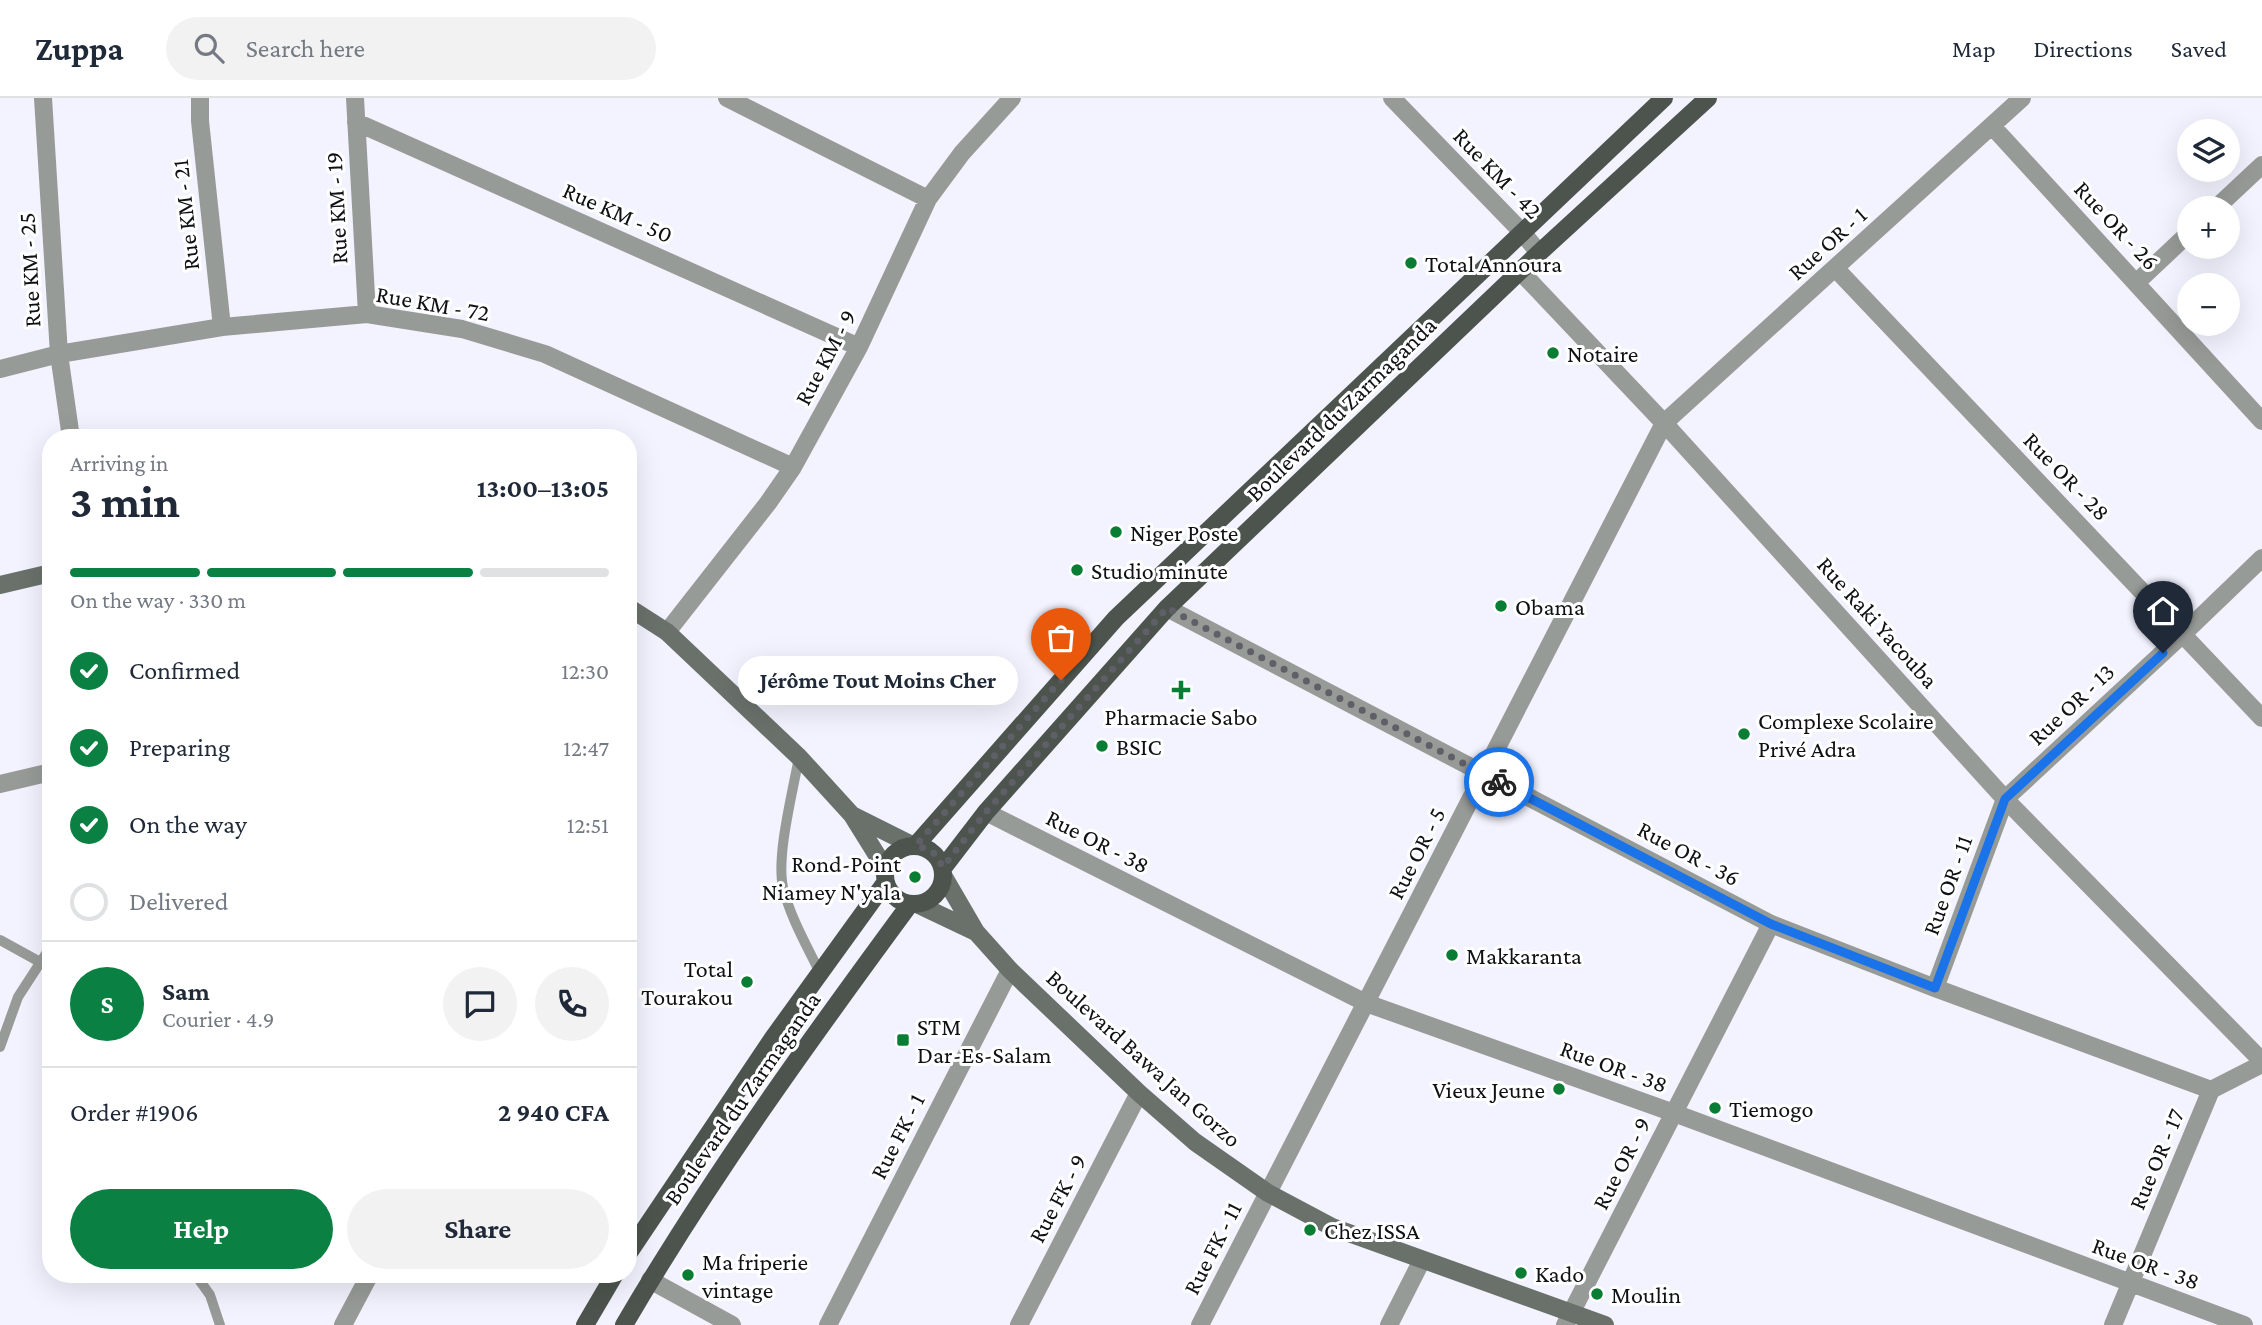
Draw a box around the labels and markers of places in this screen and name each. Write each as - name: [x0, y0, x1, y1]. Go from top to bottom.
- place label: Total Annoura: [1425, 250, 1562, 277]
- marker: Total Annoura: [1403, 255, 1419, 271]
- place label: Notaire: [1567, 340, 1638, 367]
- marker: Notaire: [1545, 345, 1561, 361]
- place label: Niger Poste: [1130, 519, 1238, 546]
- marker: Niger Poste: [1108, 524, 1124, 540]
- place label: Studio minute: [1091, 557, 1228, 584]
- marker: Studio minute: [1069, 562, 1085, 578]
- pin: [2133, 581, 2193, 653]
- place label: Obama: [1515, 593, 1585, 620]
- marker: Obama: [1493, 598, 1509, 614]
- pin: [1031, 608, 1091, 680]
- callout: Jérôme Tout Moins Cher: [739, 656, 1019, 704]
- marker: Pharmacie Sabo: [1173, 682, 1189, 698]
- place label: Pharmacie Sabo: [1105, 703, 1257, 730]
- place label: Complexe Scolaire Privé Adra: [1758, 707, 1934, 762]
- marker: Complexe Scolaire Privé Adra: [1736, 726, 1752, 742]
- place label: BSIC: [1116, 733, 1162, 760]
- marker: BSIC: [1094, 738, 1110, 754]
- place label: Rond-Point Niamey N'yala: [762, 850, 902, 905]
- marker: Rond-Point Niamey N'yala: [907, 869, 923, 885]
- place label: Makkaranta: [1466, 942, 1582, 969]
- marker: Makkaranta: [1444, 947, 1460, 963]
- place label: Total Tourakou: [641, 955, 733, 1010]
- marker: Total Tourakou: [739, 974, 755, 990]
- place label: STM Dar-Es-Salam: [917, 1013, 1052, 1068]
- marker: STM Dar-Es-Salam: [895, 1032, 911, 1048]
- place label: Vieux Jeune: [1433, 1076, 1545, 1103]
- marker: Vieux Jeune: [1551, 1081, 1567, 1097]
- place label: Tiemogo: [1729, 1095, 1813, 1122]
- marker: Tiemogo: [1707, 1100, 1723, 1116]
- place label: Chez ISSA: [1324, 1217, 1420, 1244]
- marker: Chez ISSA: [1302, 1222, 1318, 1238]
- place label: Ma friperie vintage: [701, 1248, 808, 1303]
- place label: Kado: [1535, 1260, 1584, 1287]
- marker: Kado: [1513, 1265, 1529, 1281]
- marker: Ma friperie vintage: [680, 1267, 696, 1283]
- place label: Moulin: [1611, 1281, 1681, 1308]
- marker: Moulin: [1589, 1286, 1605, 1302]

